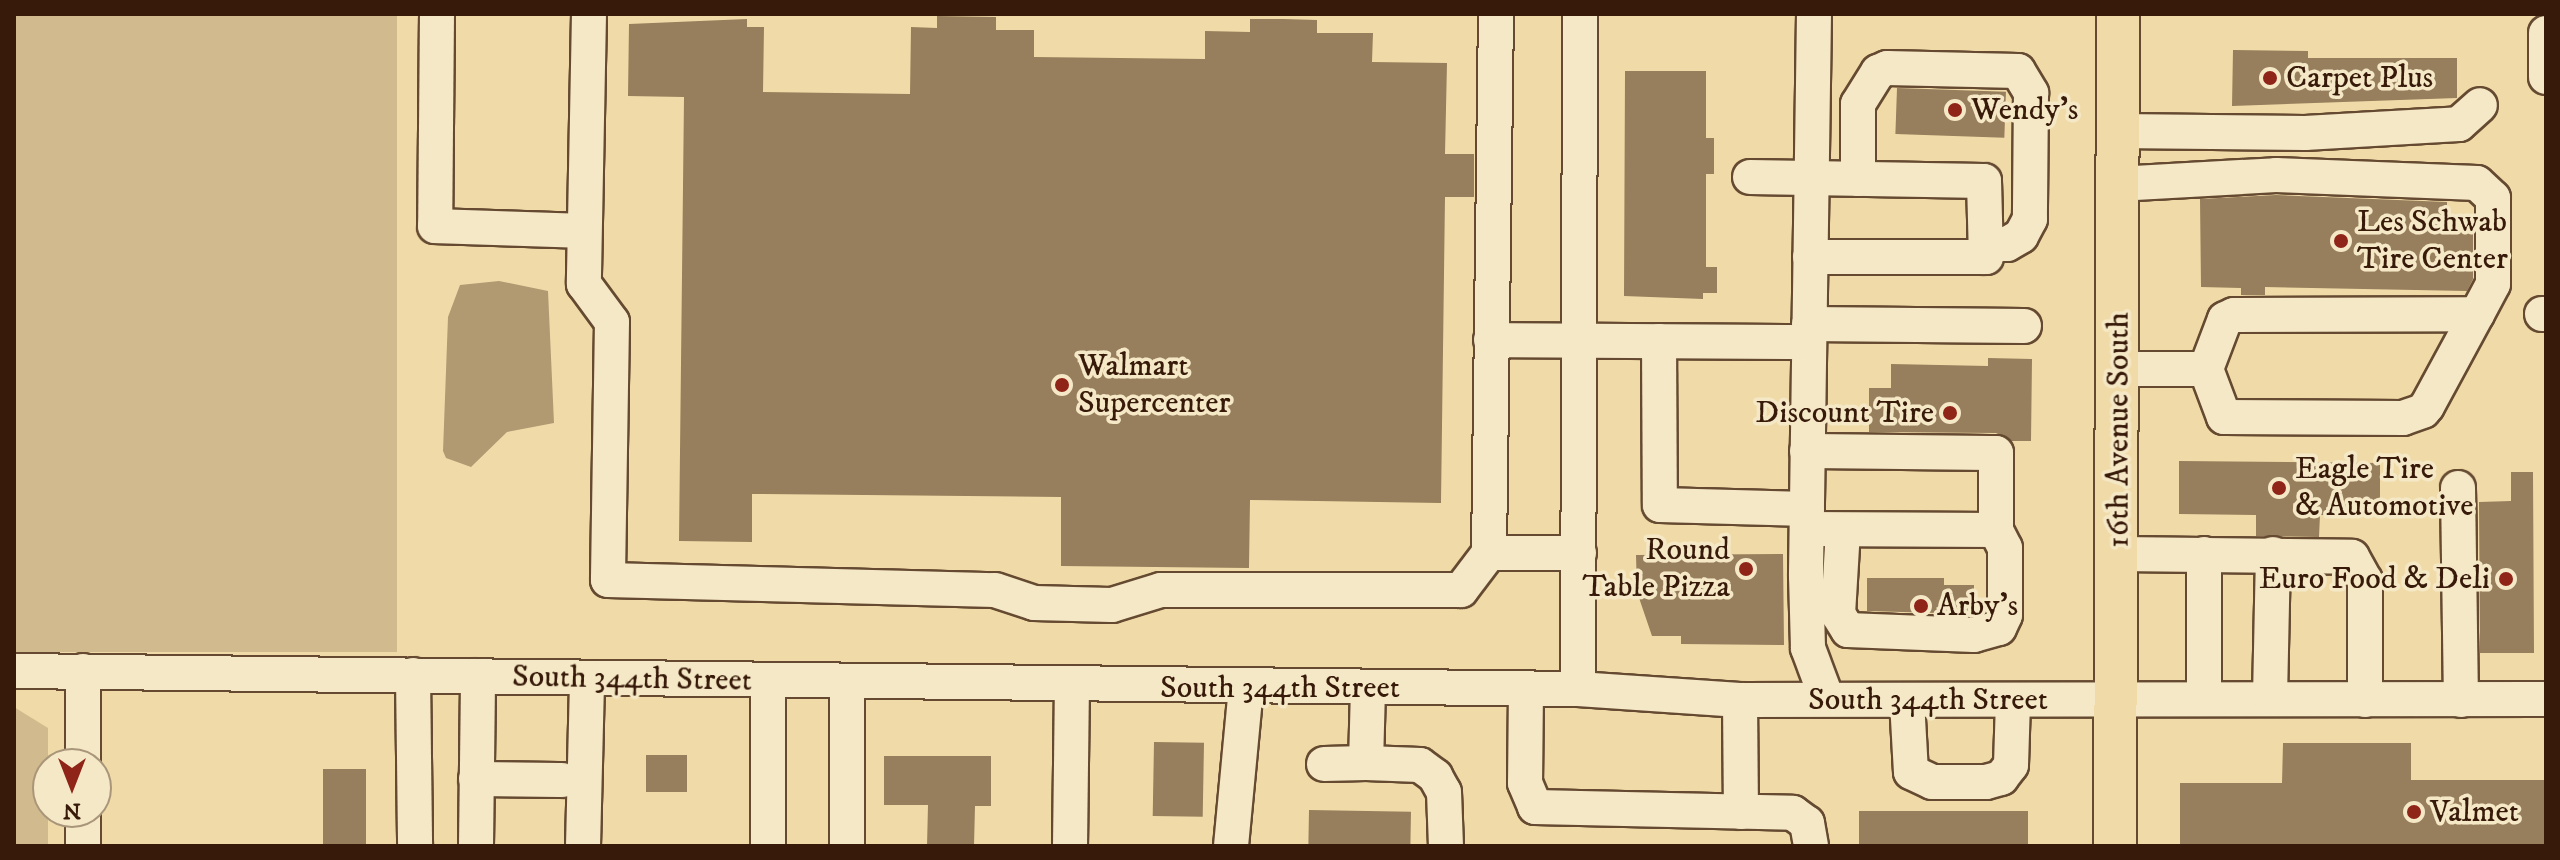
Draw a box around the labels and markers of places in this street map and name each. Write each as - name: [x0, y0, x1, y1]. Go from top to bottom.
- place label: Carpet Plus: [2286, 59, 2433, 97]
- marker: Carpet Plus: [2261, 69, 2279, 87]
- place label: Wendy's: [1971, 91, 2078, 129]
- marker: Wendy's: [1946, 101, 1964, 119]
- place label: Les Schwab Tire Center: [2357, 204, 2508, 279]
- marker: Les Schwab Tire Center: [2332, 232, 2350, 250]
- place label: Walmart Supercenter: [1078, 348, 1230, 423]
- marker: Walmart Supercenter: [1053, 376, 1071, 394]
- place label: Discount Tire: [1755, 394, 1934, 432]
- marker: Discount Tire: [1941, 404, 1959, 422]
- place label: Eagle Tire & Automotive: [2295, 451, 2473, 526]
- marker: Eagle Tire & Automotive: [2270, 479, 2288, 497]
- place label: Round Table Pizza: [1582, 532, 1730, 607]
- marker: Round Table Pizza: [1737, 560, 1755, 578]
- place label: Euro Food & Deli: [2259, 560, 2490, 598]
- marker: Euro Food & Deli: [2497, 570, 2515, 588]
- place label: Arby's: [1937, 587, 2018, 625]
- marker: Arby's: [1912, 597, 1930, 615]
- place label: Valmet: [2430, 793, 2519, 831]
- marker: Valmet: [2405, 803, 2423, 821]

